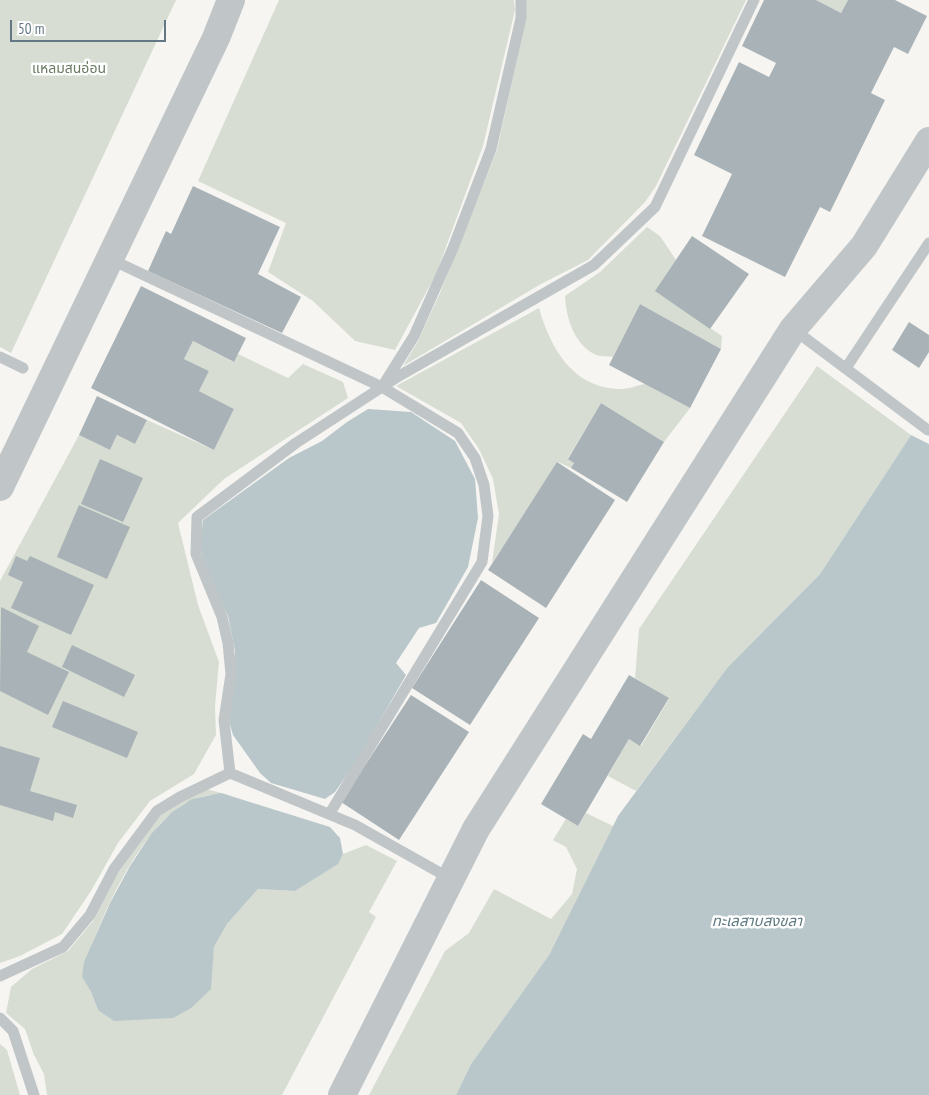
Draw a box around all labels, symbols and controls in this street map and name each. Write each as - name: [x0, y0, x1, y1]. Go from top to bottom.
- scale bar: [12, 10, 169, 42]
- text: 50 m: [18, 19, 44, 38]
- park label: แหลมสนอ่อน: [32, 61, 106, 77]
- water label: ทะเลสาบสงขลา: [712, 913, 802, 931]

